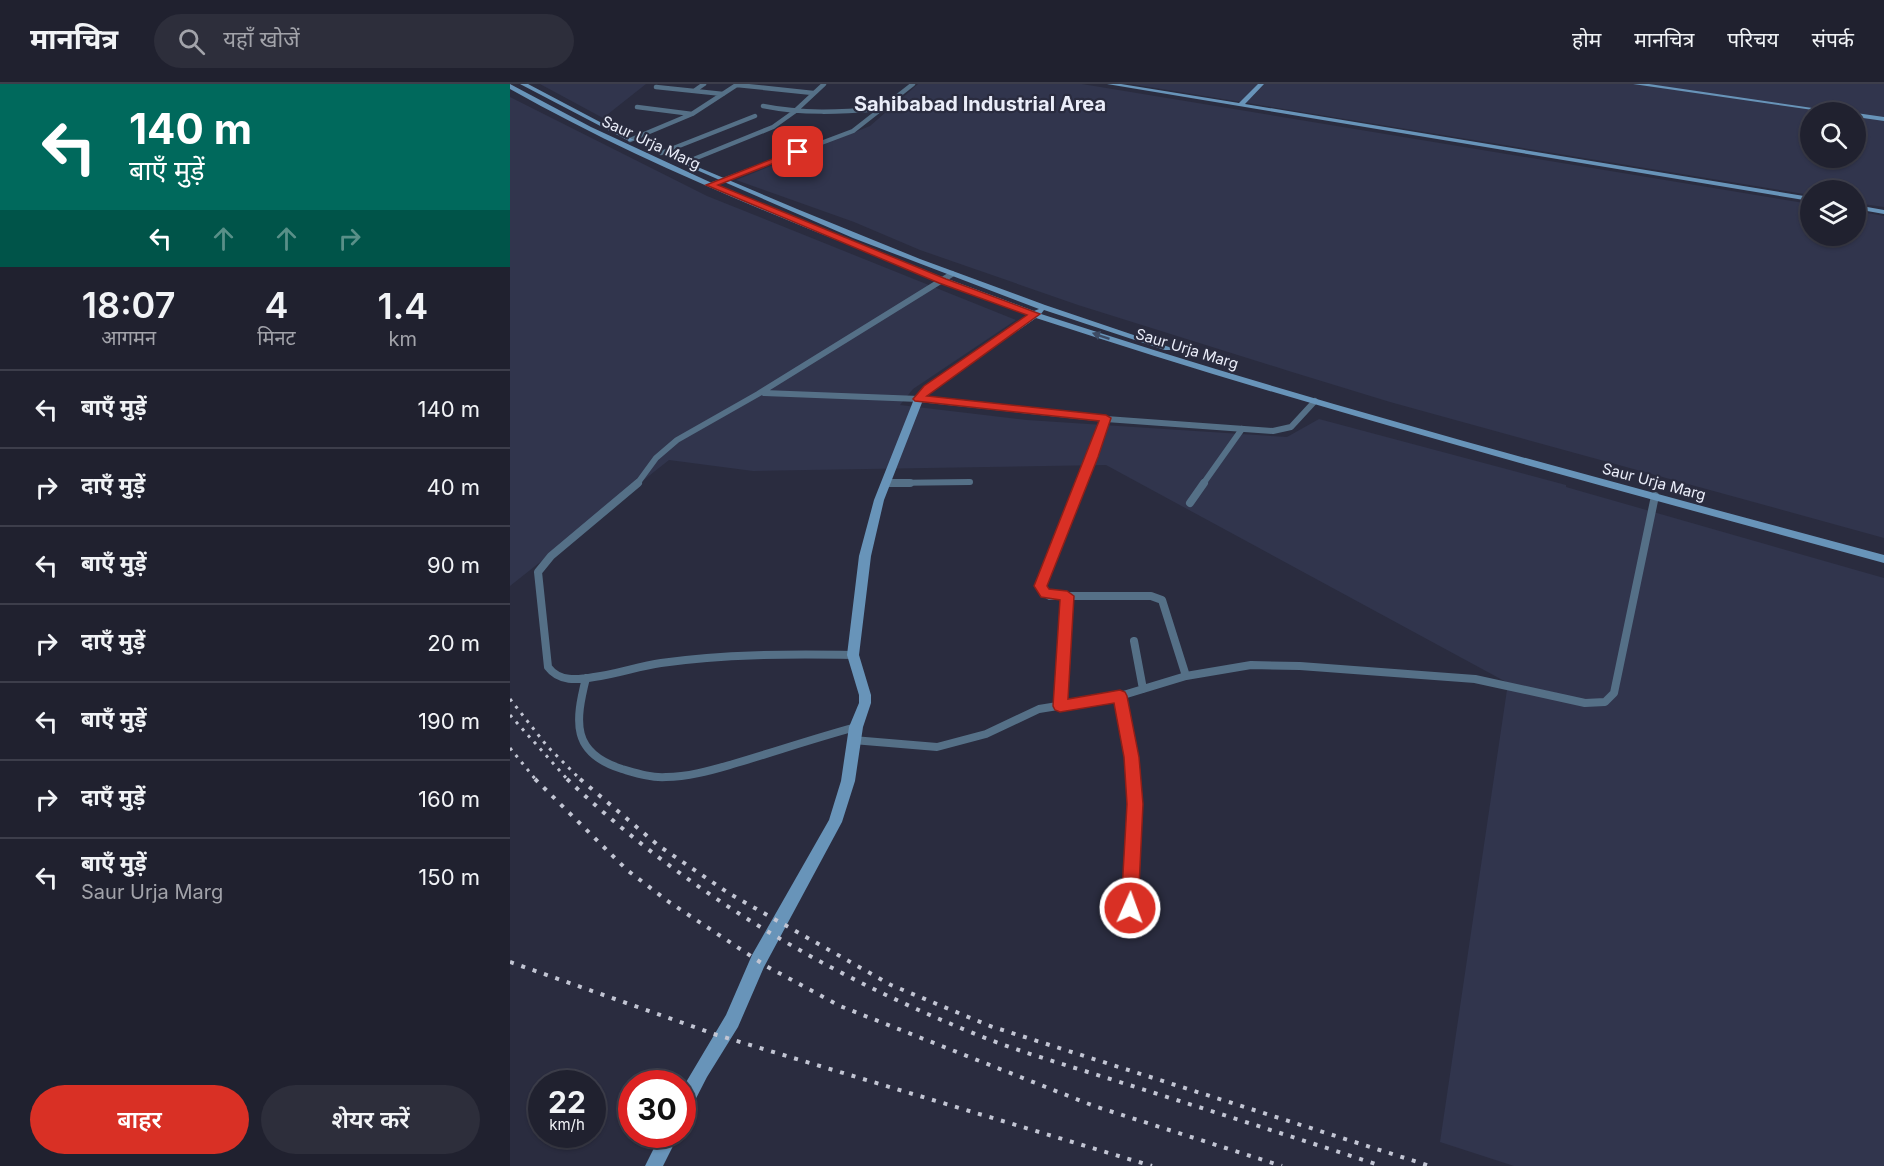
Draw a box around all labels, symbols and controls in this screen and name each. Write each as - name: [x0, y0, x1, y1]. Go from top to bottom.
- search box: [154, 14, 574, 68]
- text: मानचित्र: [30, 22, 118, 56]
- icon: search: [175, 25, 208, 58]
- text: यहाँ खोजें: [223, 26, 300, 52]
- text: होम: [1572, 27, 1601, 52]
- text: मानचित्र: [1634, 27, 1694, 52]
- text: परिचय: [1727, 27, 1779, 52]
- text: संपर्क: [1812, 27, 1854, 52]
- district label: Sahibabad Industrial Area: [854, 92, 1106, 116]
- map controls: [1800, 102, 1866, 246]
- button: search: [1800, 102, 1866, 168]
- text: 140 m: [129, 103, 252, 154]
- icon: left: [30, 108, 108, 186]
- street label: Saur Urja Marg: [599, 111, 704, 174]
- pin: [772, 126, 823, 177]
- icon: arrive: [781, 135, 814, 168]
- text: बाएँ मुड़ें: [129, 154, 205, 187]
- button: layers: [1800, 180, 1866, 246]
- icon: left: [144, 222, 177, 255]
- icon: ahead: [207, 222, 240, 255]
- icon: ahead: [270, 222, 303, 255]
- icon: right: [333, 222, 366, 255]
- text: 18:07: [82, 283, 175, 327]
- text: 4: [264, 283, 288, 327]
- text: 1.4: [377, 284, 428, 328]
- street label: Saur Urja Marg: [1133, 324, 1241, 373]
- text: आगमन: [101, 326, 156, 350]
- text: मिनट: [257, 326, 296, 350]
- text: km: [389, 327, 417, 351]
- one-way arrow: [1092, 330, 1110, 340]
- icon: left: [30, 393, 63, 426]
- text: बाएँ मुड़ें: [81, 394, 147, 420]
- text: 140 m: [418, 396, 480, 422]
- street label: Saur Urja Marg: [1600, 459, 1708, 504]
- icon: right: [30, 471, 63, 504]
- text: दाएँ मुड़ें: [81, 472, 145, 498]
- text: 40 m: [426, 474, 480, 500]
- icon: left: [30, 549, 63, 582]
- text: बाएँ मुड़ें: [81, 550, 147, 576]
- text: 90 m: [427, 552, 480, 578]
- icon: right: [30, 627, 63, 660]
- text: दाएँ मुड़ें: [81, 628, 145, 654]
- text: 20 m: [427, 630, 480, 656]
- icon: left: [30, 705, 63, 738]
- text: बाएँ मुड़ें: [81, 706, 147, 732]
- text: 190 m: [418, 708, 480, 734]
- icon: right: [30, 783, 63, 816]
- text: दाएँ मुड़ें: [81, 784, 145, 810]
- text: 160 m: [418, 786, 480, 812]
- text: बाएँ मुड़ें: [81, 850, 147, 876]
- icon: left: [30, 861, 63, 894]
- text: 150 m: [418, 864, 480, 890]
- position arrow: [1098, 876, 1162, 940]
- text: Saur Urja Marg: [81, 880, 223, 904]
- speed limit sign: 30: [618, 1070, 696, 1148]
- text: 22: [548, 1084, 586, 1120]
- button: बाहर: [30, 1085, 249, 1154]
- button: शेयर करें: [261, 1085, 480, 1154]
- text: km/h: [549, 1115, 585, 1134]

